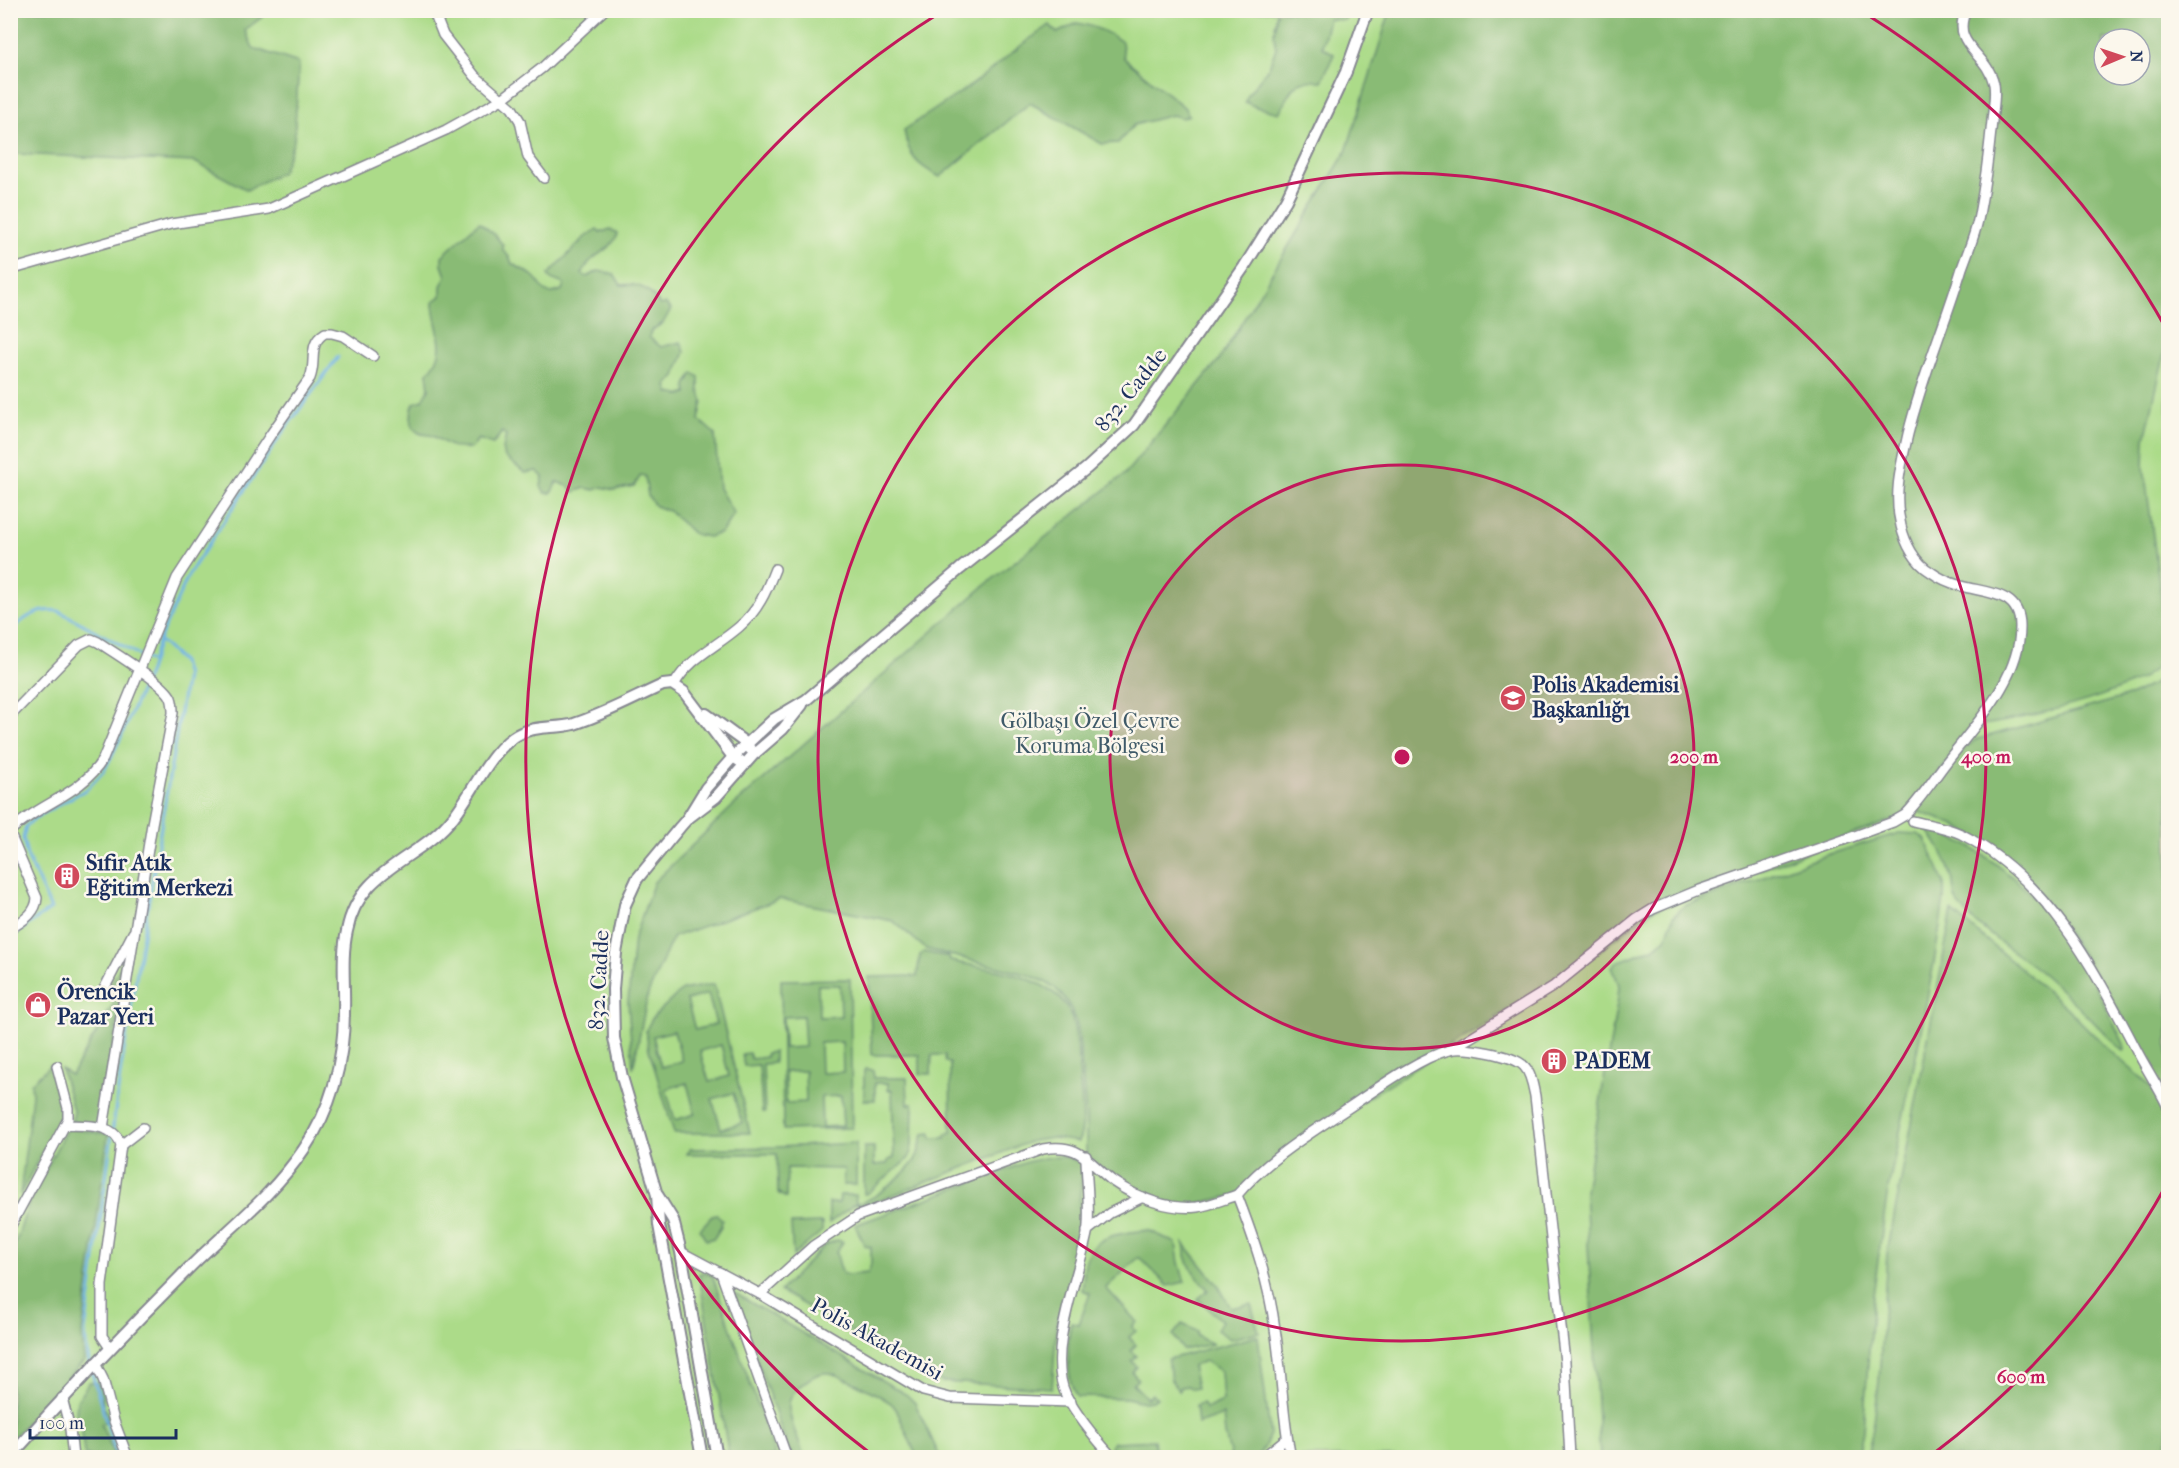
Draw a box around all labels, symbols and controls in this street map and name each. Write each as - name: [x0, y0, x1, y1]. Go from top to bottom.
- north arrow: [2092, 27, 2152, 87]
- text: N: [2127, 50, 2146, 64]
- street label: 832. Cadde: [1089, 343, 1173, 437]
- place label: Polis Akademisi Başkanlığı: [1532, 672, 1680, 723]
- school or university icon: Polis Akademisi Başkanlığı: [1498, 683, 1528, 713]
- park label: Gölbaşı Özel Çevre Koruma Bölgesi: [1001, 707, 1180, 759]
- centre of rings: [1392, 747, 1412, 767]
- text: 200 m: [1670, 747, 1719, 768]
- text: 400 m: [1960, 747, 2012, 768]
- place label: Sıfır Atık Eğitim Merkezi: [86, 850, 233, 901]
- building icon: Sıfır Atık Eğitim Merkezi: [52, 861, 82, 891]
- street label: 832. Cadde: [583, 929, 615, 1031]
- place label: Örencik Pazar Yeri: [57, 977, 154, 1030]
- shop icon: Örencik Pazar Yeri: [23, 990, 53, 1020]
- building icon: PADEM: [1539, 1046, 1569, 1076]
- place label: PADEM: [1574, 1048, 1651, 1074]
- street label: Polis Akademisi: [806, 1292, 948, 1386]
- text: 600 m: [1997, 1367, 2046, 1388]
- scale bar: [30, 1402, 176, 1440]
- text: 100 m: [39, 1413, 84, 1434]

